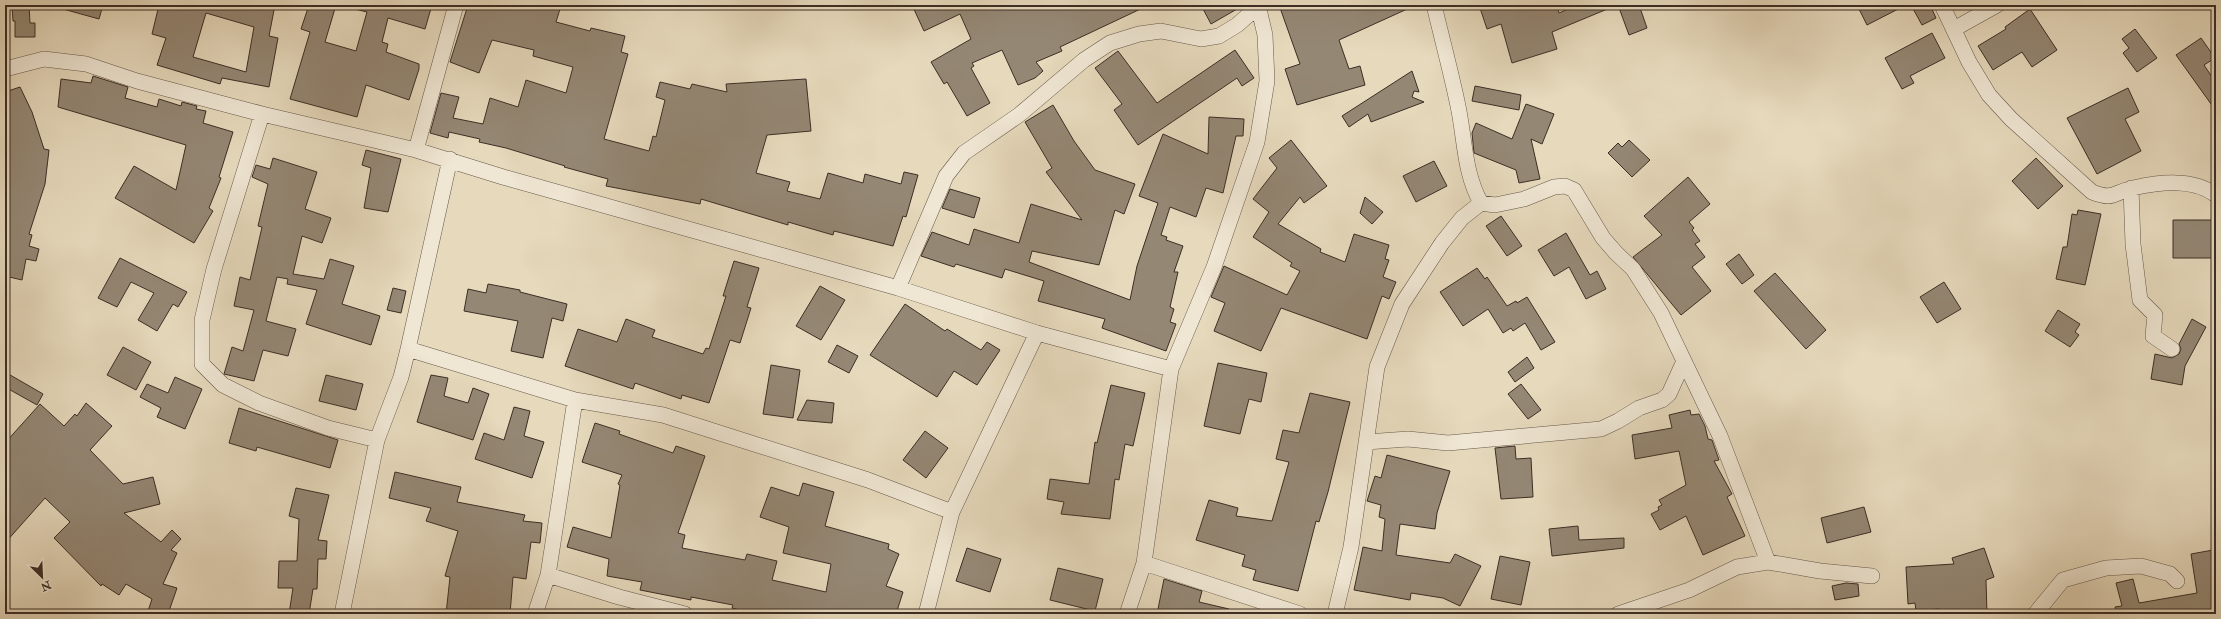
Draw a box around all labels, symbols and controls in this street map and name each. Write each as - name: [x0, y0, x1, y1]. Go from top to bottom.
- north arrow: [22, 557, 62, 597]
- text: N: [38, 577, 54, 594]

